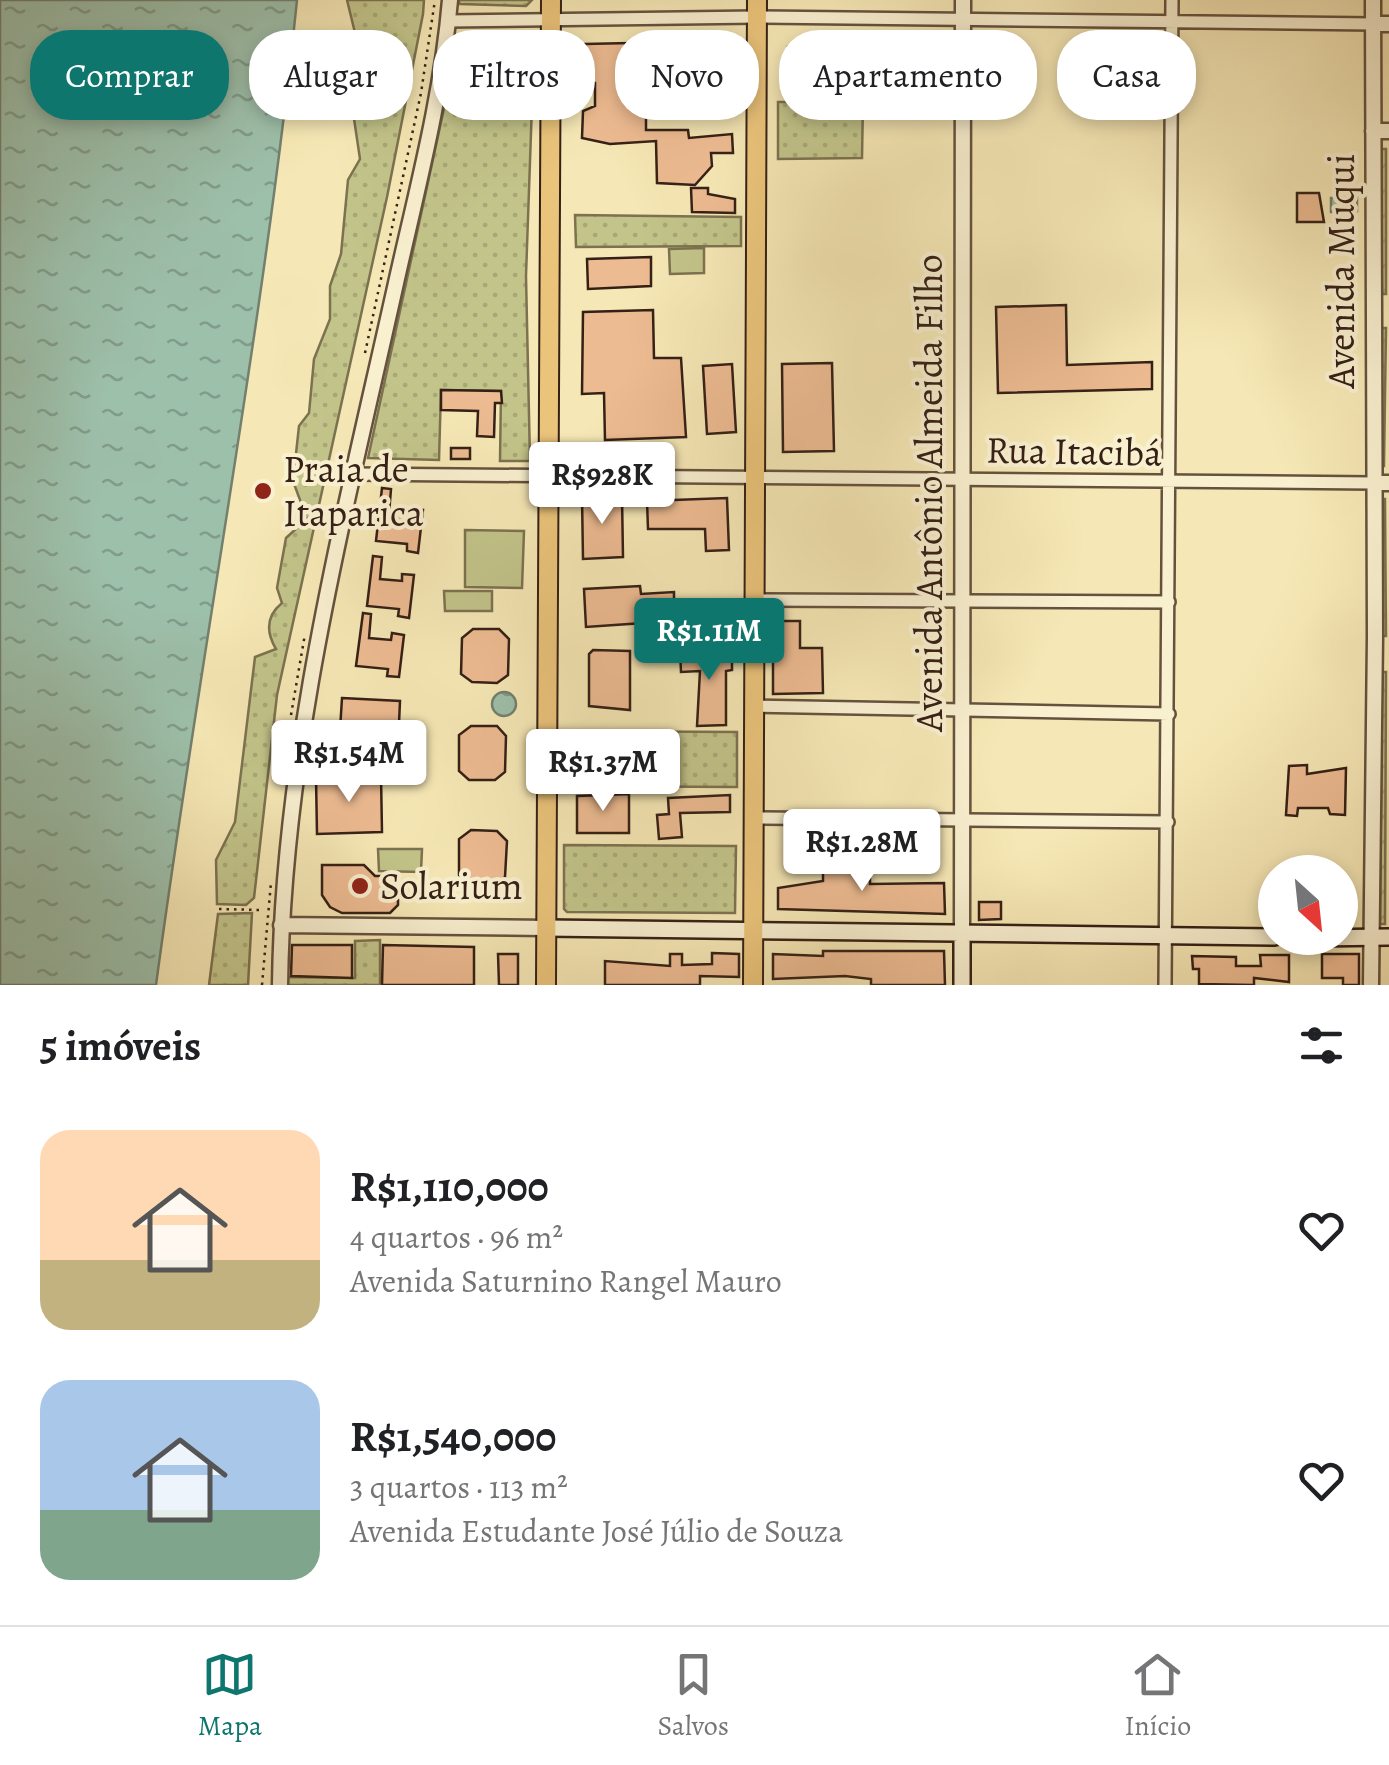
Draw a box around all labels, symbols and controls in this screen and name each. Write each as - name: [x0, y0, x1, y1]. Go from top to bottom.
- chip: Comprar: [30, 30, 229, 120]
- chip: Alugar: [249, 30, 413, 120]
- chip: Filtros: [433, 30, 595, 120]
- chip: Novo: [615, 30, 759, 120]
- chip: Apartamento: [779, 30, 1037, 120]
- chip: Casa: [1057, 30, 1196, 120]
- street label: Avenida Muqui: [1315, 154, 1367, 389]
- street label: Avenida Antônio Almeida Filho: [903, 254, 955, 733]
- street label: Rua Itacibá: [986, 423, 1163, 479]
- pin: R$928K: [521, 442, 683, 527]
- place label: Praia de Itaparica: [283, 443, 424, 539]
- text: R$928K: [551, 452, 653, 496]
- marker: Praia de Itaparica: [252, 480, 274, 502]
- pin: R$1.11M: [617, 598, 801, 683]
- text: R$1.11M: [656, 608, 762, 652]
- pin: R$1.54M: [257, 720, 441, 805]
- pin: R$1.37M: [511, 729, 695, 814]
- text: R$1.54M: [293, 730, 405, 774]
- text: R$1.37M: [548, 739, 658, 783]
- pin: R$1.28M: [770, 809, 954, 894]
- text: R$1.28M: [805, 819, 919, 863]
- north arrow: [1258, 855, 1358, 955]
- map controls: [1258, 855, 1358, 955]
- place label: Solarium: [380, 860, 523, 912]
- marker: Solarium: [349, 875, 371, 897]
- text: 5 imóveis: [40, 1017, 201, 1074]
- icon: filters: [1294, 1018, 1349, 1073]
- text: R$1,110,000: [350, 1158, 549, 1215]
- icon: home: [120, 1170, 240, 1290]
- icon: heart: [1294, 1203, 1349, 1258]
- text: 4 quartos · 96 m²: [350, 1215, 563, 1259]
- text: Avenida Saturnino Rangel Mauro: [350, 1259, 782, 1303]
- text: R$1,540,000: [350, 1408, 556, 1465]
- icon: home: [120, 1420, 240, 1540]
- icon: heart: [1294, 1453, 1349, 1508]
- text: 3 quartos · 113 m²: [350, 1465, 568, 1509]
- text: Avenida Estudante José Júlio de Souza: [350, 1509, 843, 1553]
- tab: Mapa: [198, 1647, 262, 1745]
- tab: Salvos: [658, 1647, 729, 1745]
- tab: Início: [1124, 1647, 1191, 1745]

